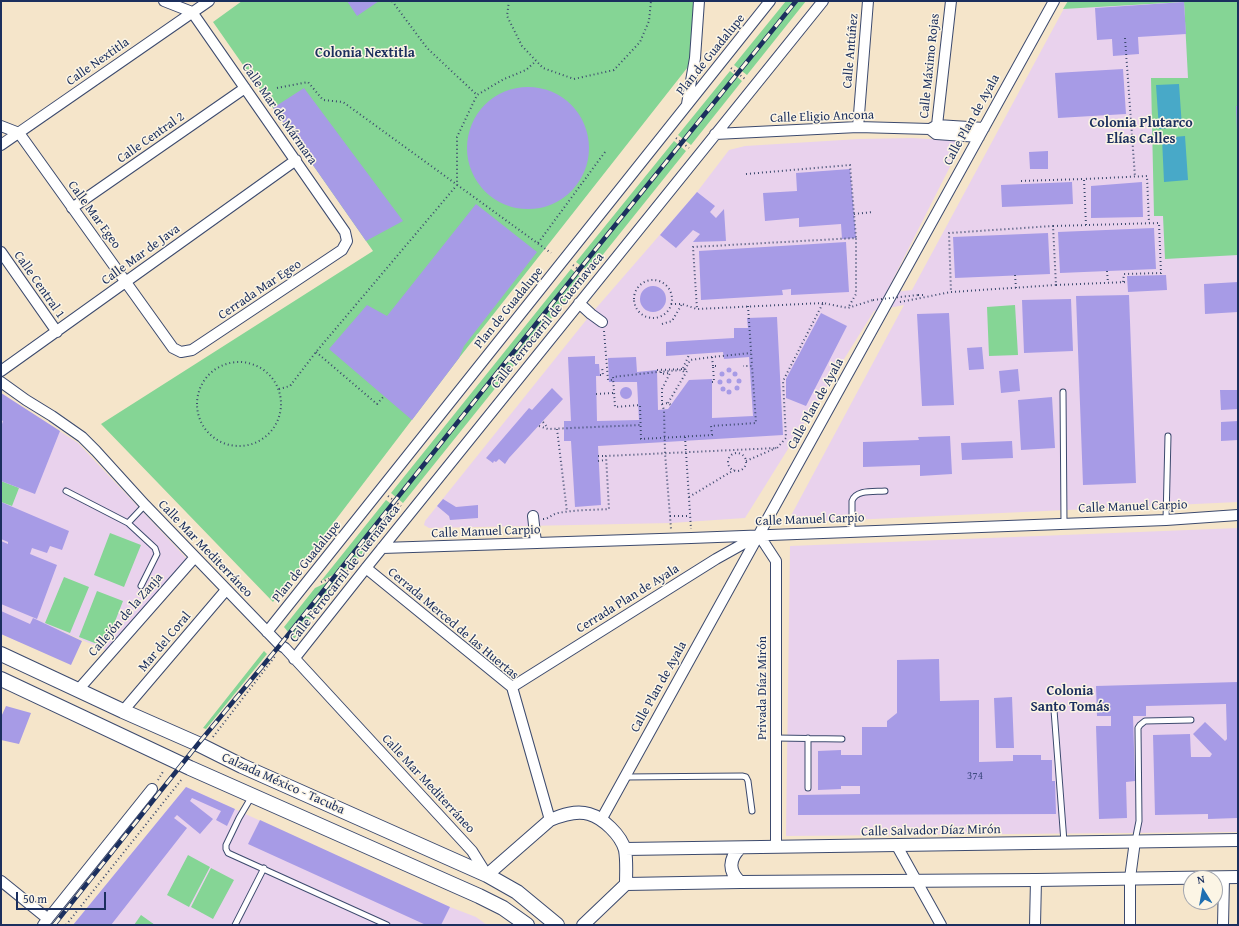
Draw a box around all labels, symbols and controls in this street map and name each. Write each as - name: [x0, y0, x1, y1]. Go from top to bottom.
- street label: Plan de Guadalupe: [673, 11, 749, 99]
- street label: Calle Antúñez: [840, 13, 862, 89]
- street label: Calle Máximo Rojas: [917, 13, 943, 119]
- street label: Calle Nextitla: [64, 35, 132, 89]
- district label: Colonia Nextitla: [315, 45, 415, 61]
- street label: Calle Mar de Mármara: [238, 60, 320, 168]
- street label: Calle Plan de Ayala: [941, 72, 1003, 168]
- street label: Calle Eligio Ancona: [770, 107, 874, 127]
- street label: Calle Central 2: [114, 109, 188, 167]
- district label: Colonia Plutarco Elías Calles: [1089, 115, 1193, 148]
- street label: Calle Mar Egeo: [64, 178, 124, 252]
- street label: Calle Mar de Java: [99, 221, 183, 289]
- street label: Calle Central 1: [10, 248, 68, 322]
- street label: Calle Ferrocarril de Cuernavaca: [488, 250, 608, 392]
- street label: Cerrada Mar Egeo: [216, 257, 304, 323]
- street label: Plan de Guadalupe: [471, 264, 547, 352]
- street label: Calle Plan de Ayala: [785, 356, 847, 452]
- street label: Calle Mar Mediterráneo: [154, 497, 256, 601]
- street label: Calle Manuel Carpio: [1078, 497, 1188, 517]
- street label: Calle Ferrocarril de Cuernavaca: [286, 502, 404, 646]
- street label: Calle Manuel Carpio: [755, 510, 865, 530]
- street label: Plan de Guadalupe: [269, 518, 345, 606]
- street label: Calle Manuel Carpio: [431, 522, 541, 542]
- street label: Cerrada Plan de Ayala: [574, 561, 682, 637]
- street label: Cerrada Merced de las Huertas: [384, 565, 522, 683]
- street label: Callejón de la Zanja: [86, 570, 166, 660]
- street label: Mar del Coral: [135, 609, 195, 675]
- street label: Privada Díaz Mirón: [755, 636, 771, 740]
- street label: Calle Plan de Ayala: [628, 639, 690, 735]
- district label: Colonia Santo Tomás: [1031, 683, 1109, 716]
- street label: Calle Mar Mediterráneo: [378, 731, 478, 837]
- street label: Calzada México - Tacuba: [219, 750, 347, 818]
- house number: 374: [967, 769, 983, 783]
- street label: Calle Salvador Díaz Mirón: [861, 822, 1001, 840]
- north arrow: [1183, 870, 1223, 910]
- text: N: [1196, 871, 1206, 888]
- scale bar: [18, 884, 108, 910]
- text: 50 m: [23, 890, 47, 907]

